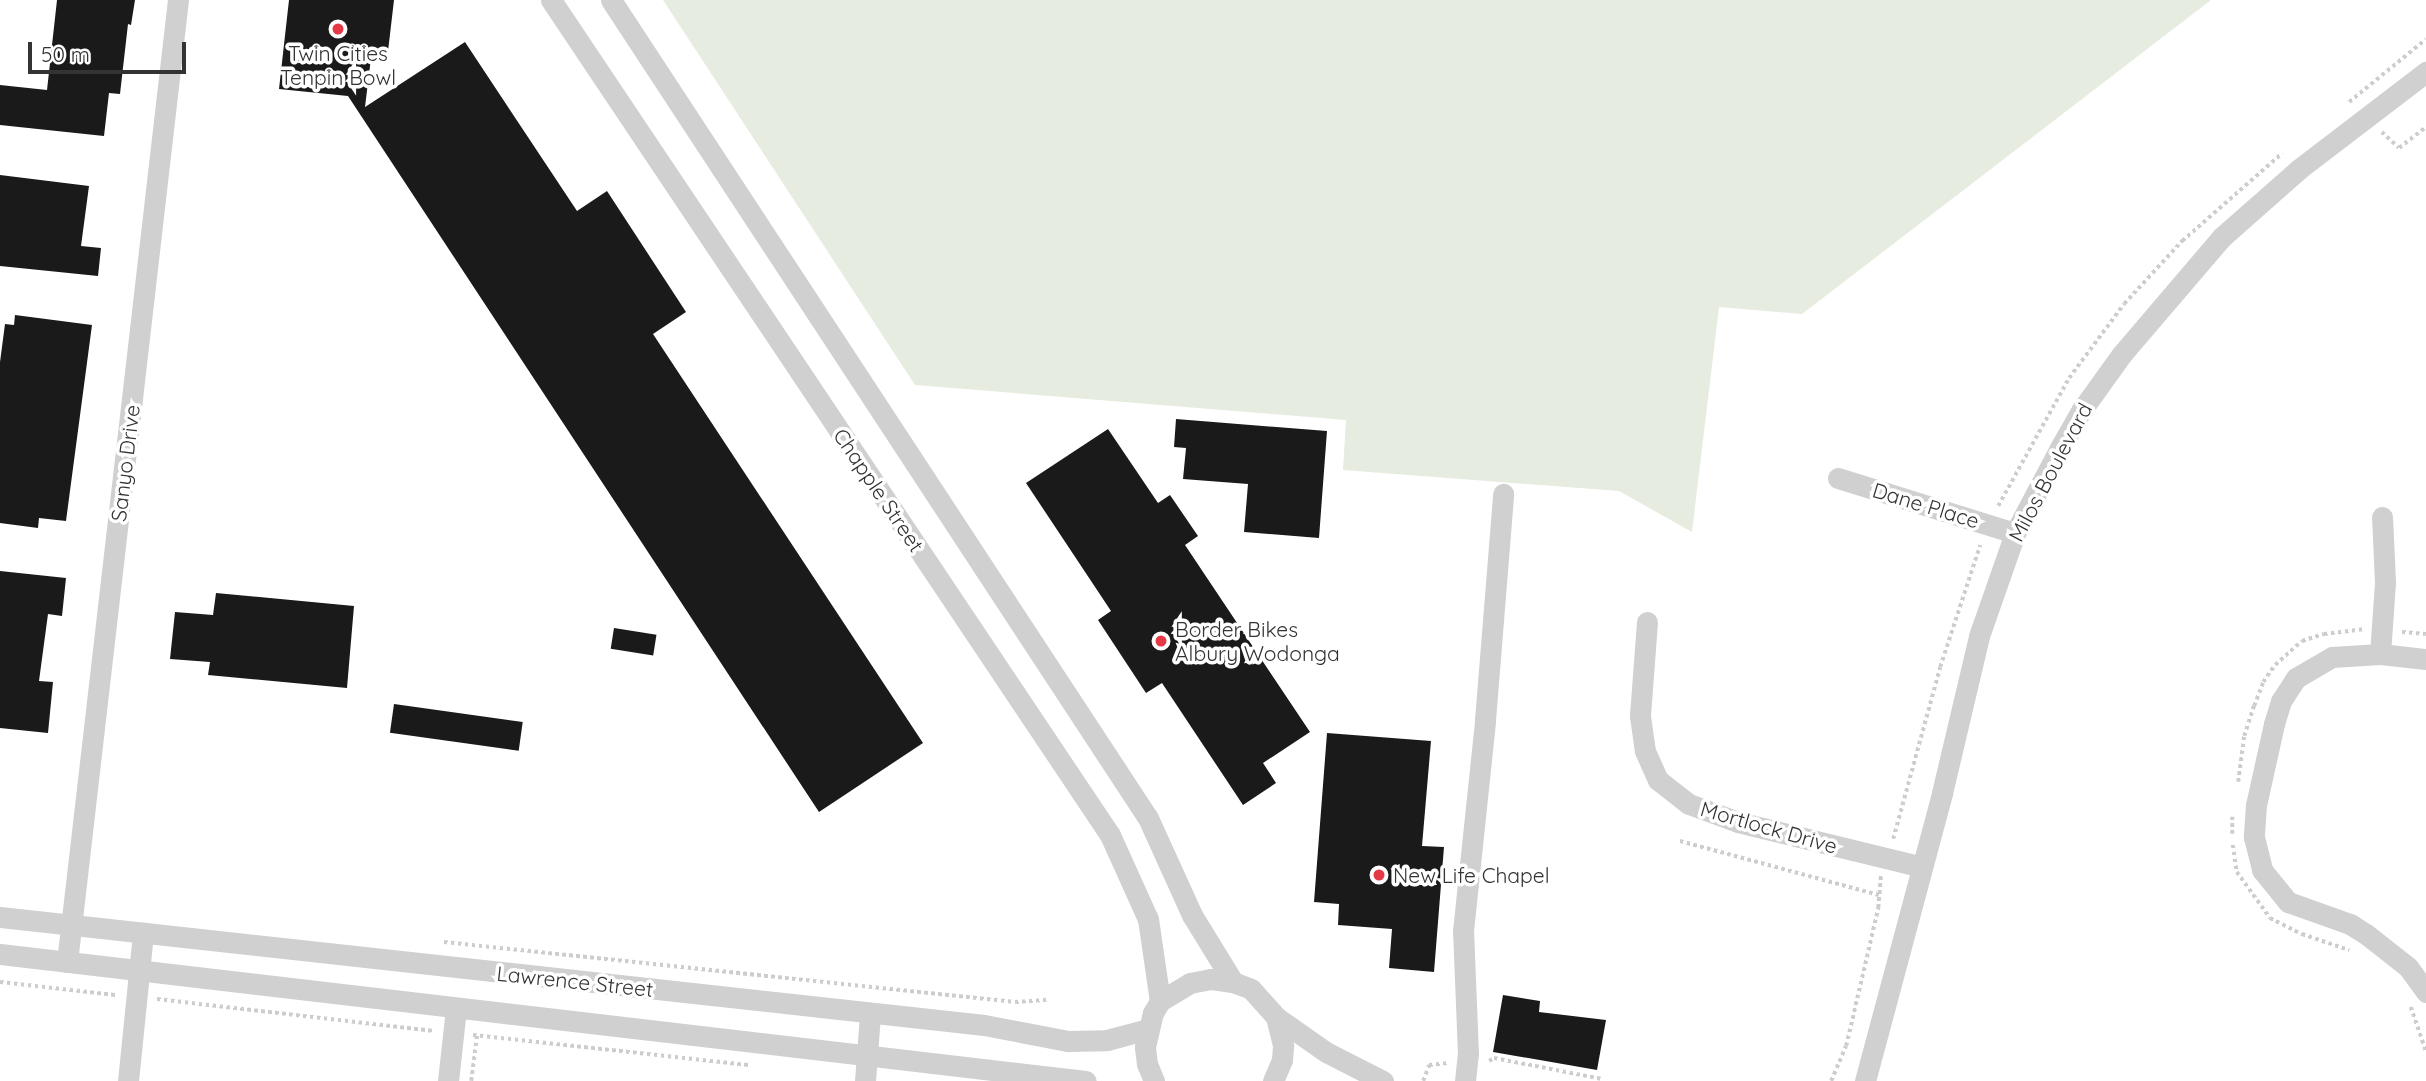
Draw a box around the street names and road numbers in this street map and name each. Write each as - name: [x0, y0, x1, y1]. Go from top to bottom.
- street label: Milos Boulevard: [2003, 398, 2097, 546]
- street label: Sanyo Drive: [105, 403, 145, 523]
- street label: Chapple Street: [828, 423, 930, 557]
- street label: Dane Place: [1870, 477, 1982, 533]
- street label: Mortlock Drive: [1698, 795, 1840, 859]
- street label: Lawrence Street: [496, 960, 654, 1002]

